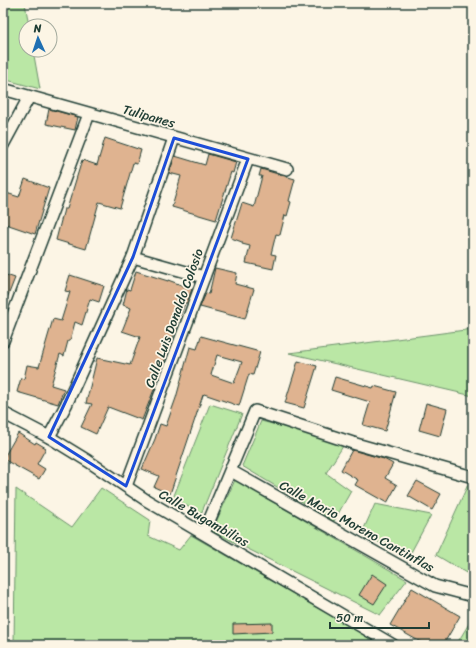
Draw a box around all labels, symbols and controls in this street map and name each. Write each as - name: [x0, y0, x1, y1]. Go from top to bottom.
- north arrow: [18, 18, 58, 58]
- text: N: [32, 19, 42, 38]
- street label: Tulipanes: [120, 98, 179, 135]
- street label: Calle Luis Donaldo Colosio: [138, 245, 210, 391]
- street label: Calle Mario Moreno Cantinflas: [275, 474, 439, 578]
- street label: Calle Bugambilias: [155, 483, 254, 554]
- scale bar: [330, 604, 429, 630]
- text: 50 m: [336, 607, 363, 629]

